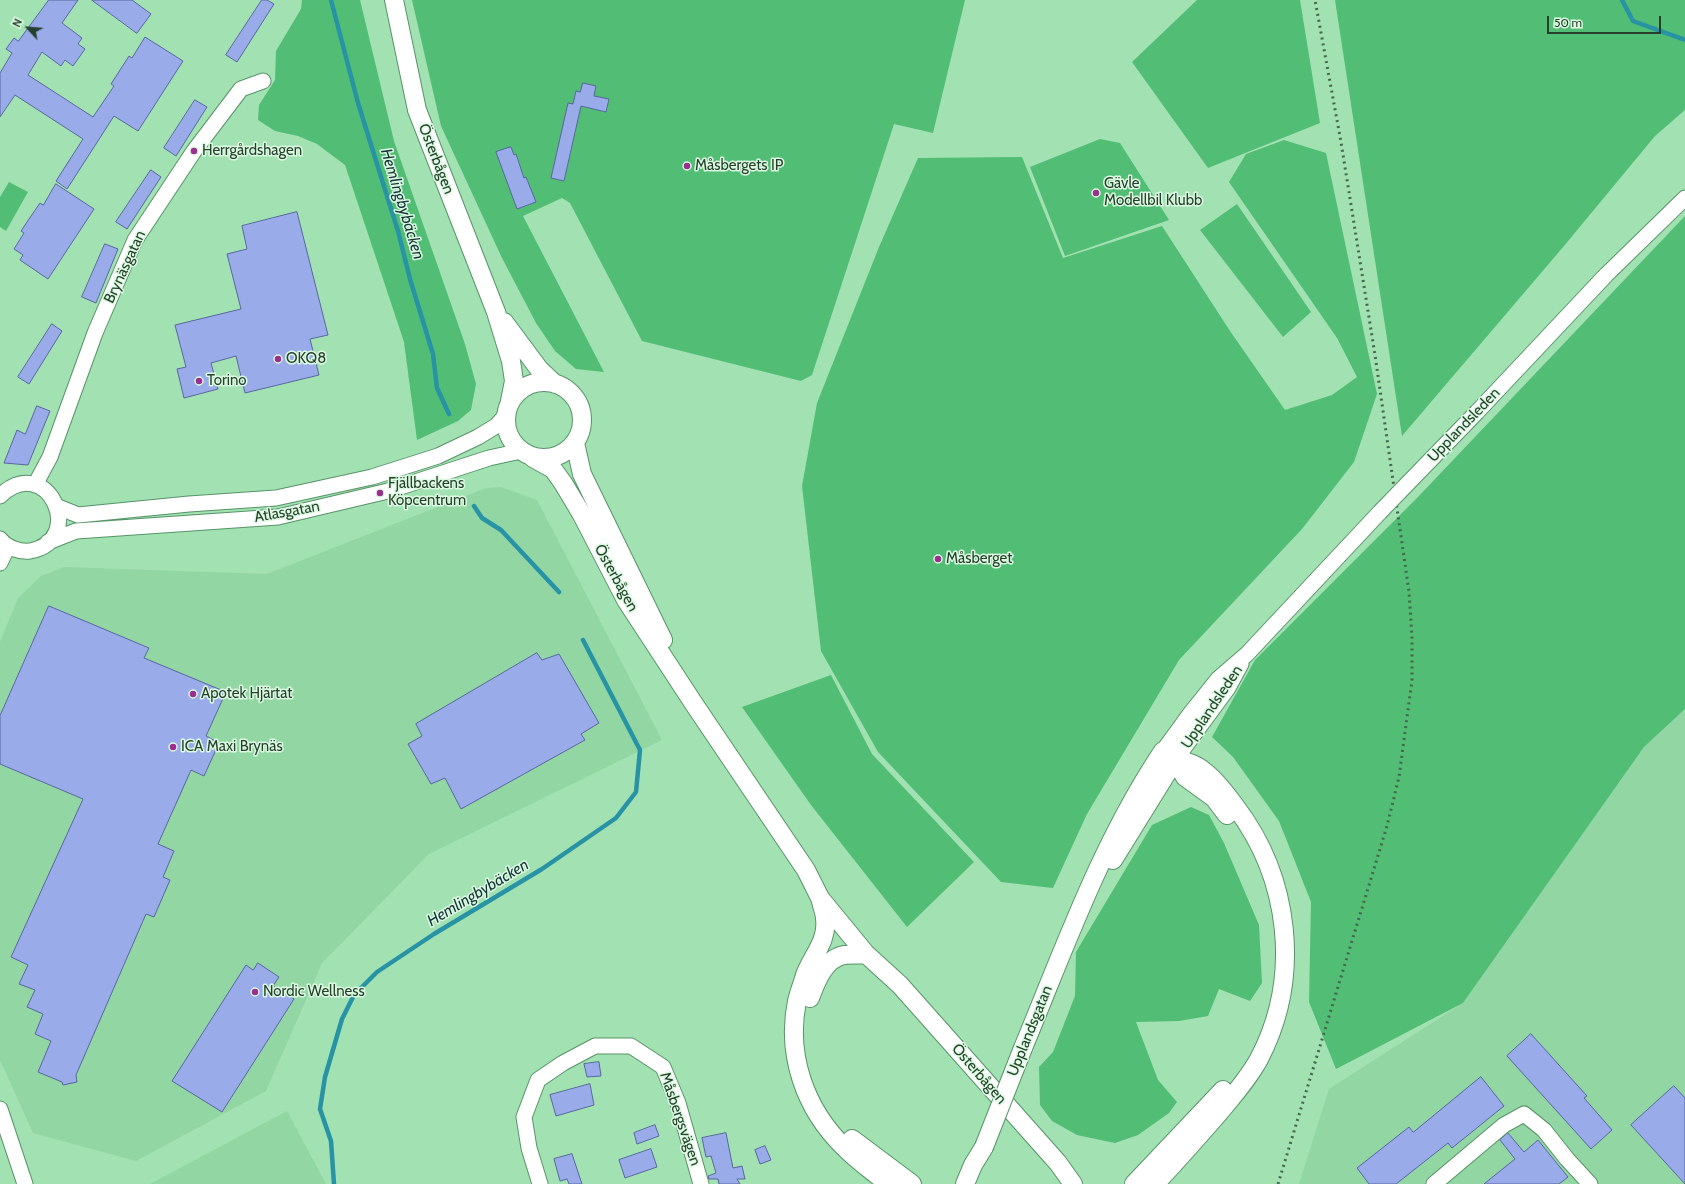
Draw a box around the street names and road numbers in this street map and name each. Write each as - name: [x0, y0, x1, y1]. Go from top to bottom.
- street label: Österbågen: [414, 121, 458, 197]
- street label: Brynäsgatan: [100, 228, 150, 306]
- street label: Upplandsleden: [1424, 384, 1504, 466]
- street label: Atlasgatan: [253, 497, 321, 527]
- street label: Österbågen: [590, 541, 642, 615]
- street label: Upplandsleden: [1178, 662, 1246, 752]
- street label: Upplandsgatan: [1004, 983, 1056, 1079]
- street label: Österbågen: [948, 1040, 1010, 1108]
- street label: Måsbergsvägen: [656, 1070, 704, 1168]

